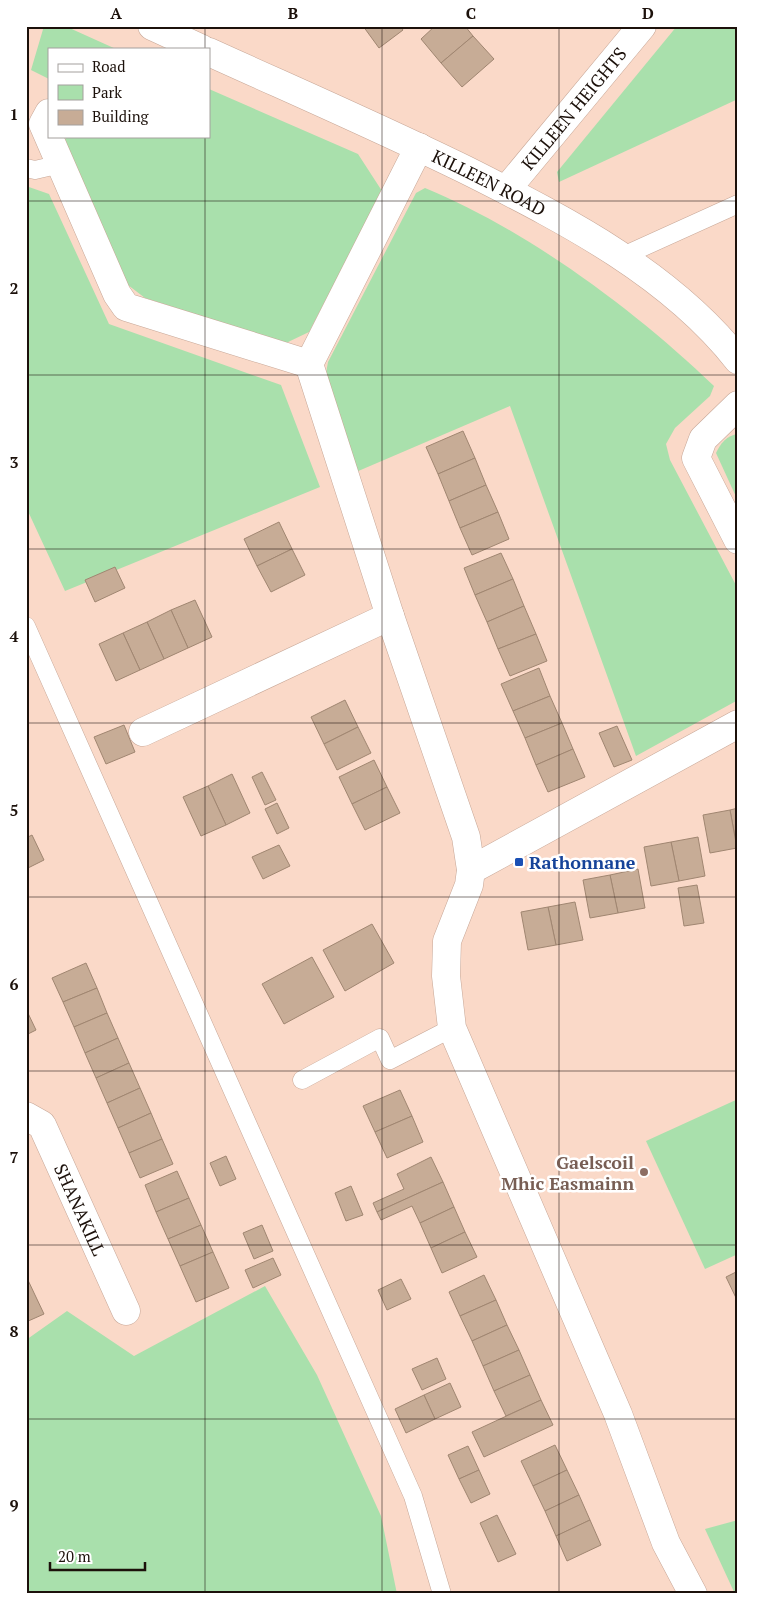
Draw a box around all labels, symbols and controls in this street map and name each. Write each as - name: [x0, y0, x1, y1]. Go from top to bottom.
- text: A: [110, 2, 122, 24]
- text: B: [288, 2, 298, 24]
- text: C: [466, 2, 476, 24]
- text: D: [642, 2, 654, 24]
- street label: KILLEEN HEIGHTS: [516, 42, 632, 175]
- legend: [48, 48, 210, 138]
- text: Road: [92, 56, 125, 76]
- text: Park: [92, 82, 122, 102]
- text: 1: [9, 103, 19, 125]
- text: Building: [92, 106, 150, 126]
- street label: KILLEEN ROAD: [428, 144, 550, 221]
- text: 2: [9, 277, 19, 299]
- text: 3: [9, 451, 19, 473]
- text: 4: [9, 625, 19, 647]
- text: 5: [9, 799, 19, 821]
- place label: Rathonnane: [529, 850, 636, 874]
- marker: Rathonnane: [513, 856, 525, 868]
- text: 6: [9, 973, 19, 995]
- text: 7: [9, 1146, 19, 1168]
- place label: Gaelscoil Mhic Easmainn: [501, 1150, 634, 1195]
- street label: SHANAKILL: [49, 1160, 111, 1259]
- marker: Gaelscoil Mhic Easmainn: [638, 1166, 650, 1178]
- text: 8: [9, 1320, 19, 1342]
- text: 9: [9, 1494, 19, 1516]
- scale bar: [50, 1540, 145, 1572]
- text: 20 m: [58, 1546, 91, 1566]

